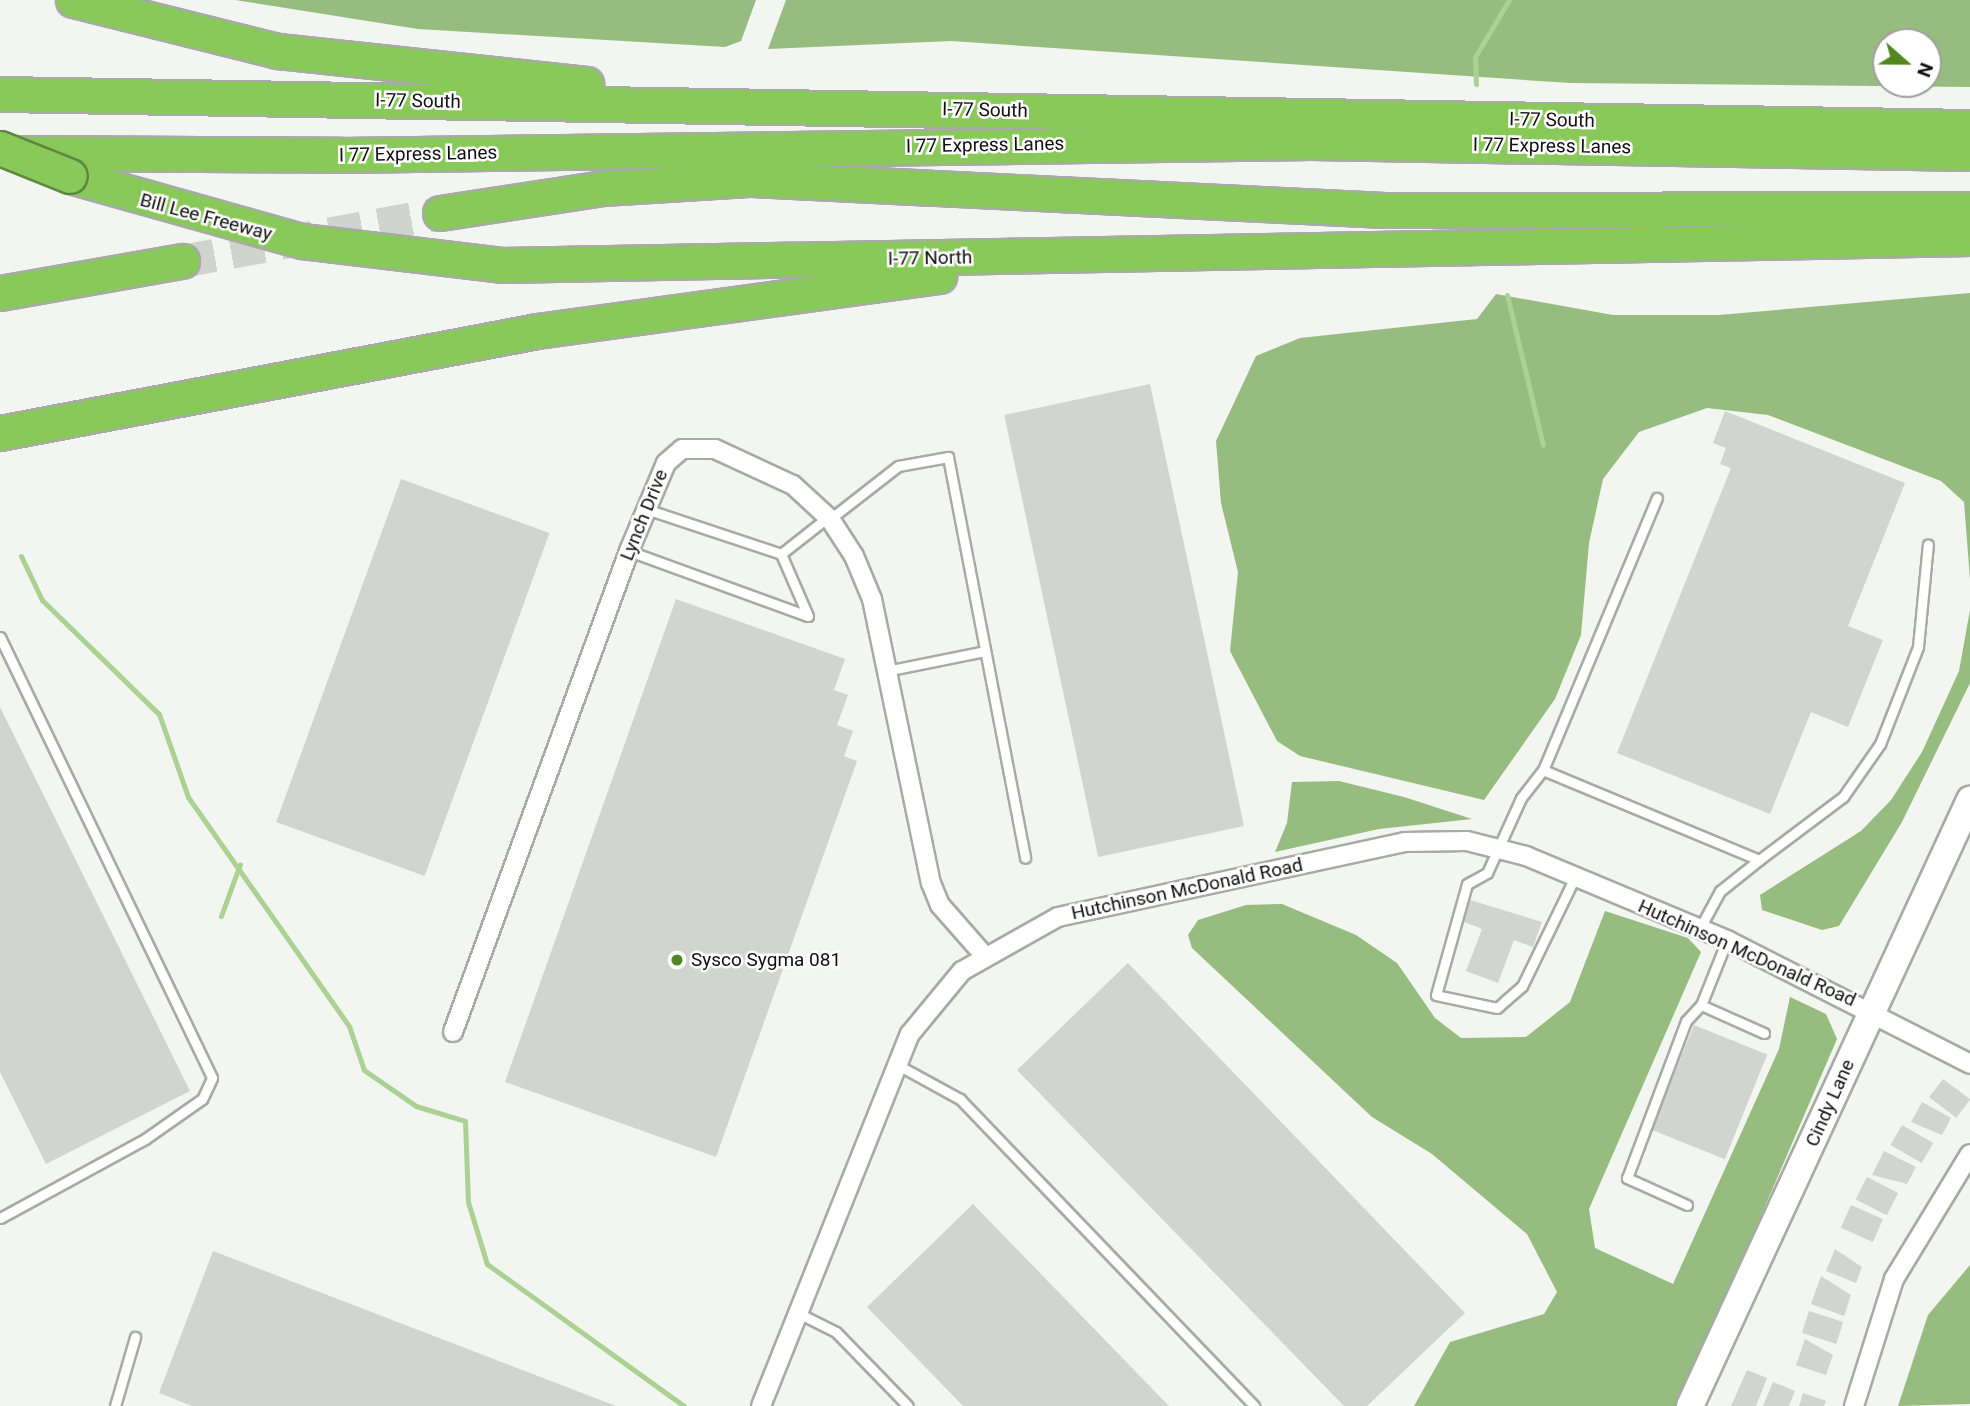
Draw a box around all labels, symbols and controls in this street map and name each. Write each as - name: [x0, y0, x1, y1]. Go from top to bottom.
- north arrow: [1872, 28, 1942, 98]
- text: N: [1912, 60, 1938, 80]
- street label: I-77 South: [375, 89, 461, 113]
- street label: I-77 South: [942, 98, 1028, 122]
- street label: I-77 South: [1509, 108, 1595, 132]
- street label: I 77 Express Lanes: [906, 132, 1064, 158]
- street label: I 77 Express Lanes: [1473, 133, 1631, 159]
- street label: I 77 Express Lanes: [339, 141, 497, 167]
- street label: Bill Lee Freeway: [138, 188, 274, 246]
- street label: I-77 North: [888, 246, 972, 270]
- street label: Lynch Drive: [615, 466, 673, 564]
- street label: Hutchinson McDonald Road: [1069, 853, 1305, 925]
- street label: Hutchinson McDonald Road: [1635, 895, 1859, 1011]
- place label: Sysco Sygma 081: [691, 949, 841, 971]
- marker: Sysco Sygma 081: [669, 952, 685, 968]
- street label: Cindy Lane: [1801, 1056, 1859, 1150]

